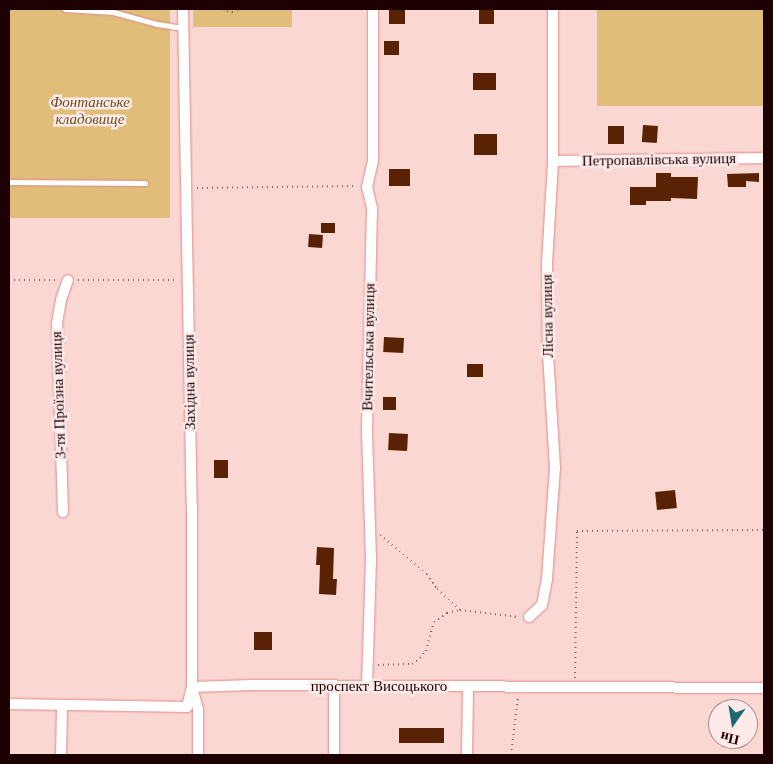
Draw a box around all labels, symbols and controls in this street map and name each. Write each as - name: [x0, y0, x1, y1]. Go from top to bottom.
- park label: Фонтанське кладовище: [50, 93, 130, 128]
- street label: Петропавлівська вулиця: [582, 150, 736, 170]
- street label: Лісна вулиця: [538, 274, 558, 358]
- street label: Вчительська вулиця: [359, 283, 379, 411]
- street label: 3-тя Проїзна вулиця: [48, 331, 70, 459]
- street label: Західна вулиця: [180, 334, 200, 430]
- street label: проспект Висоцького: [311, 678, 447, 696]
- north arrow: [708, 699, 758, 749]
- text: Пн: [719, 729, 741, 748]

